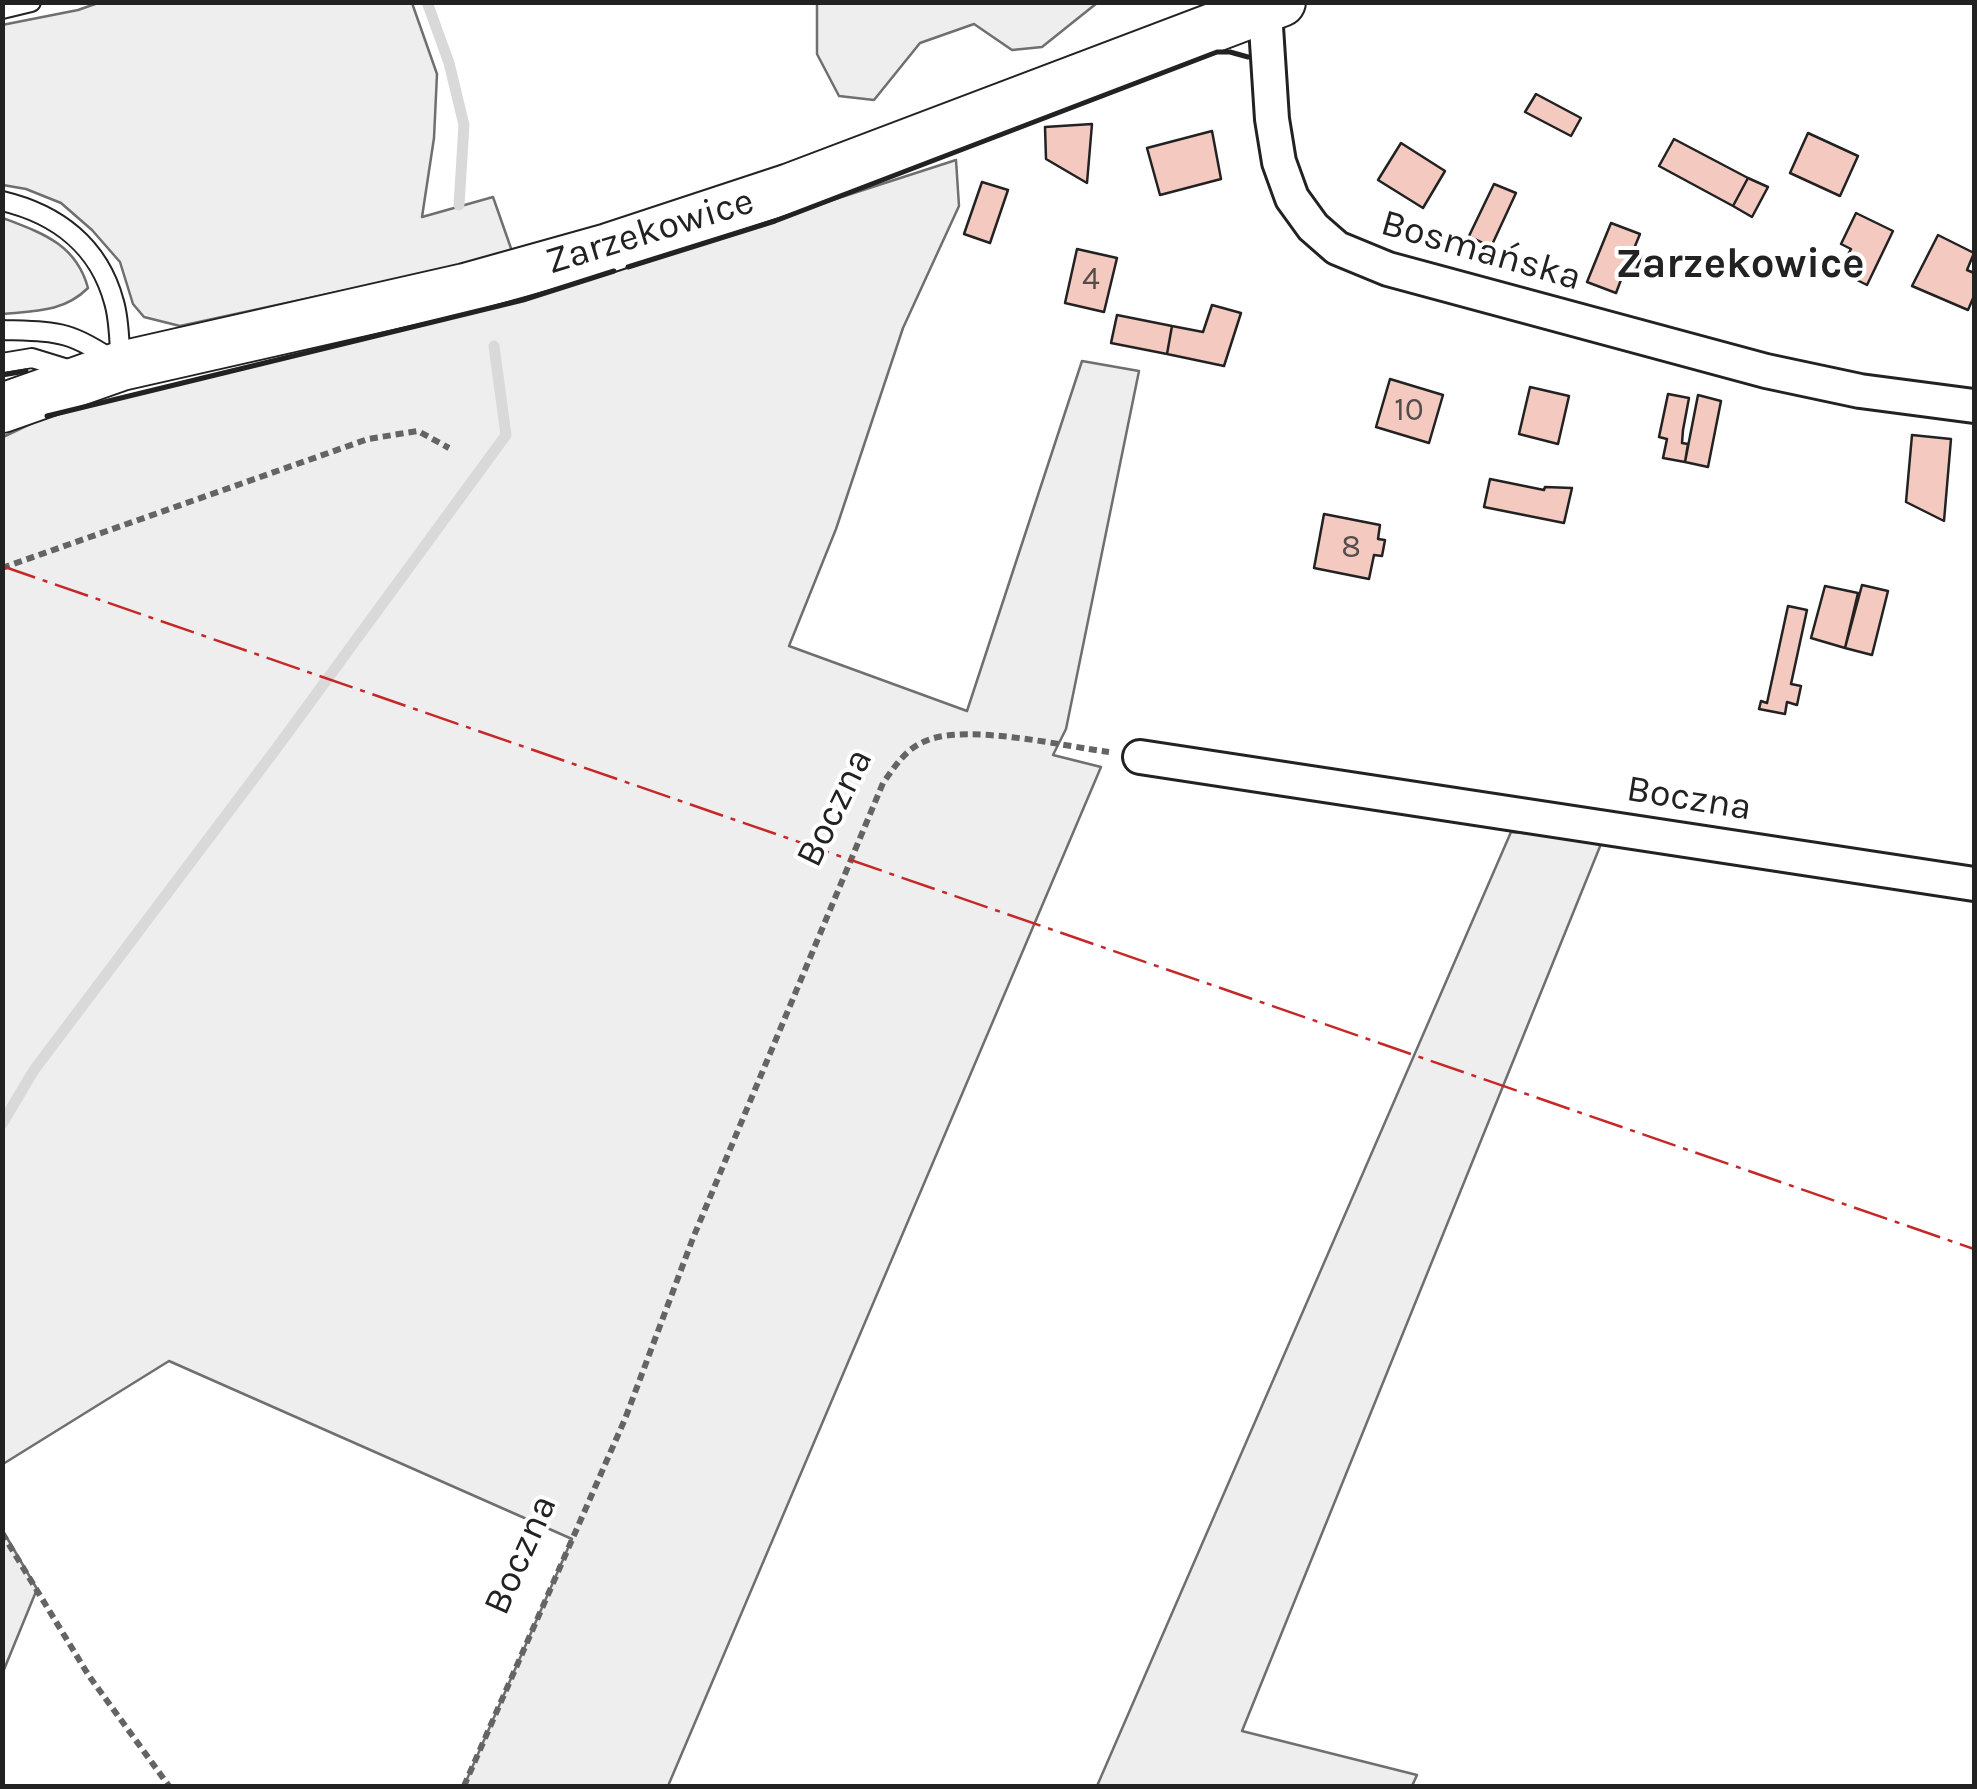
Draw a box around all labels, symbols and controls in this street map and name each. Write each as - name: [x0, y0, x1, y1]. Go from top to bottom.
- street label: Zarzekowice: [541, 179, 759, 285]
- street label: Bosmańska: [1376, 201, 1586, 301]
- district label: Zarzekowice: [1615, 240, 1865, 290]
- house number: 4: [1082, 261, 1100, 299]
- house number: 10: [1394, 392, 1424, 430]
- house number: 8: [1341, 529, 1361, 567]
- street label: Boczna: [787, 741, 883, 875]
- street label: Boczna: [1623, 767, 1755, 831]
- street label: Boczna: [475, 1488, 567, 1622]

